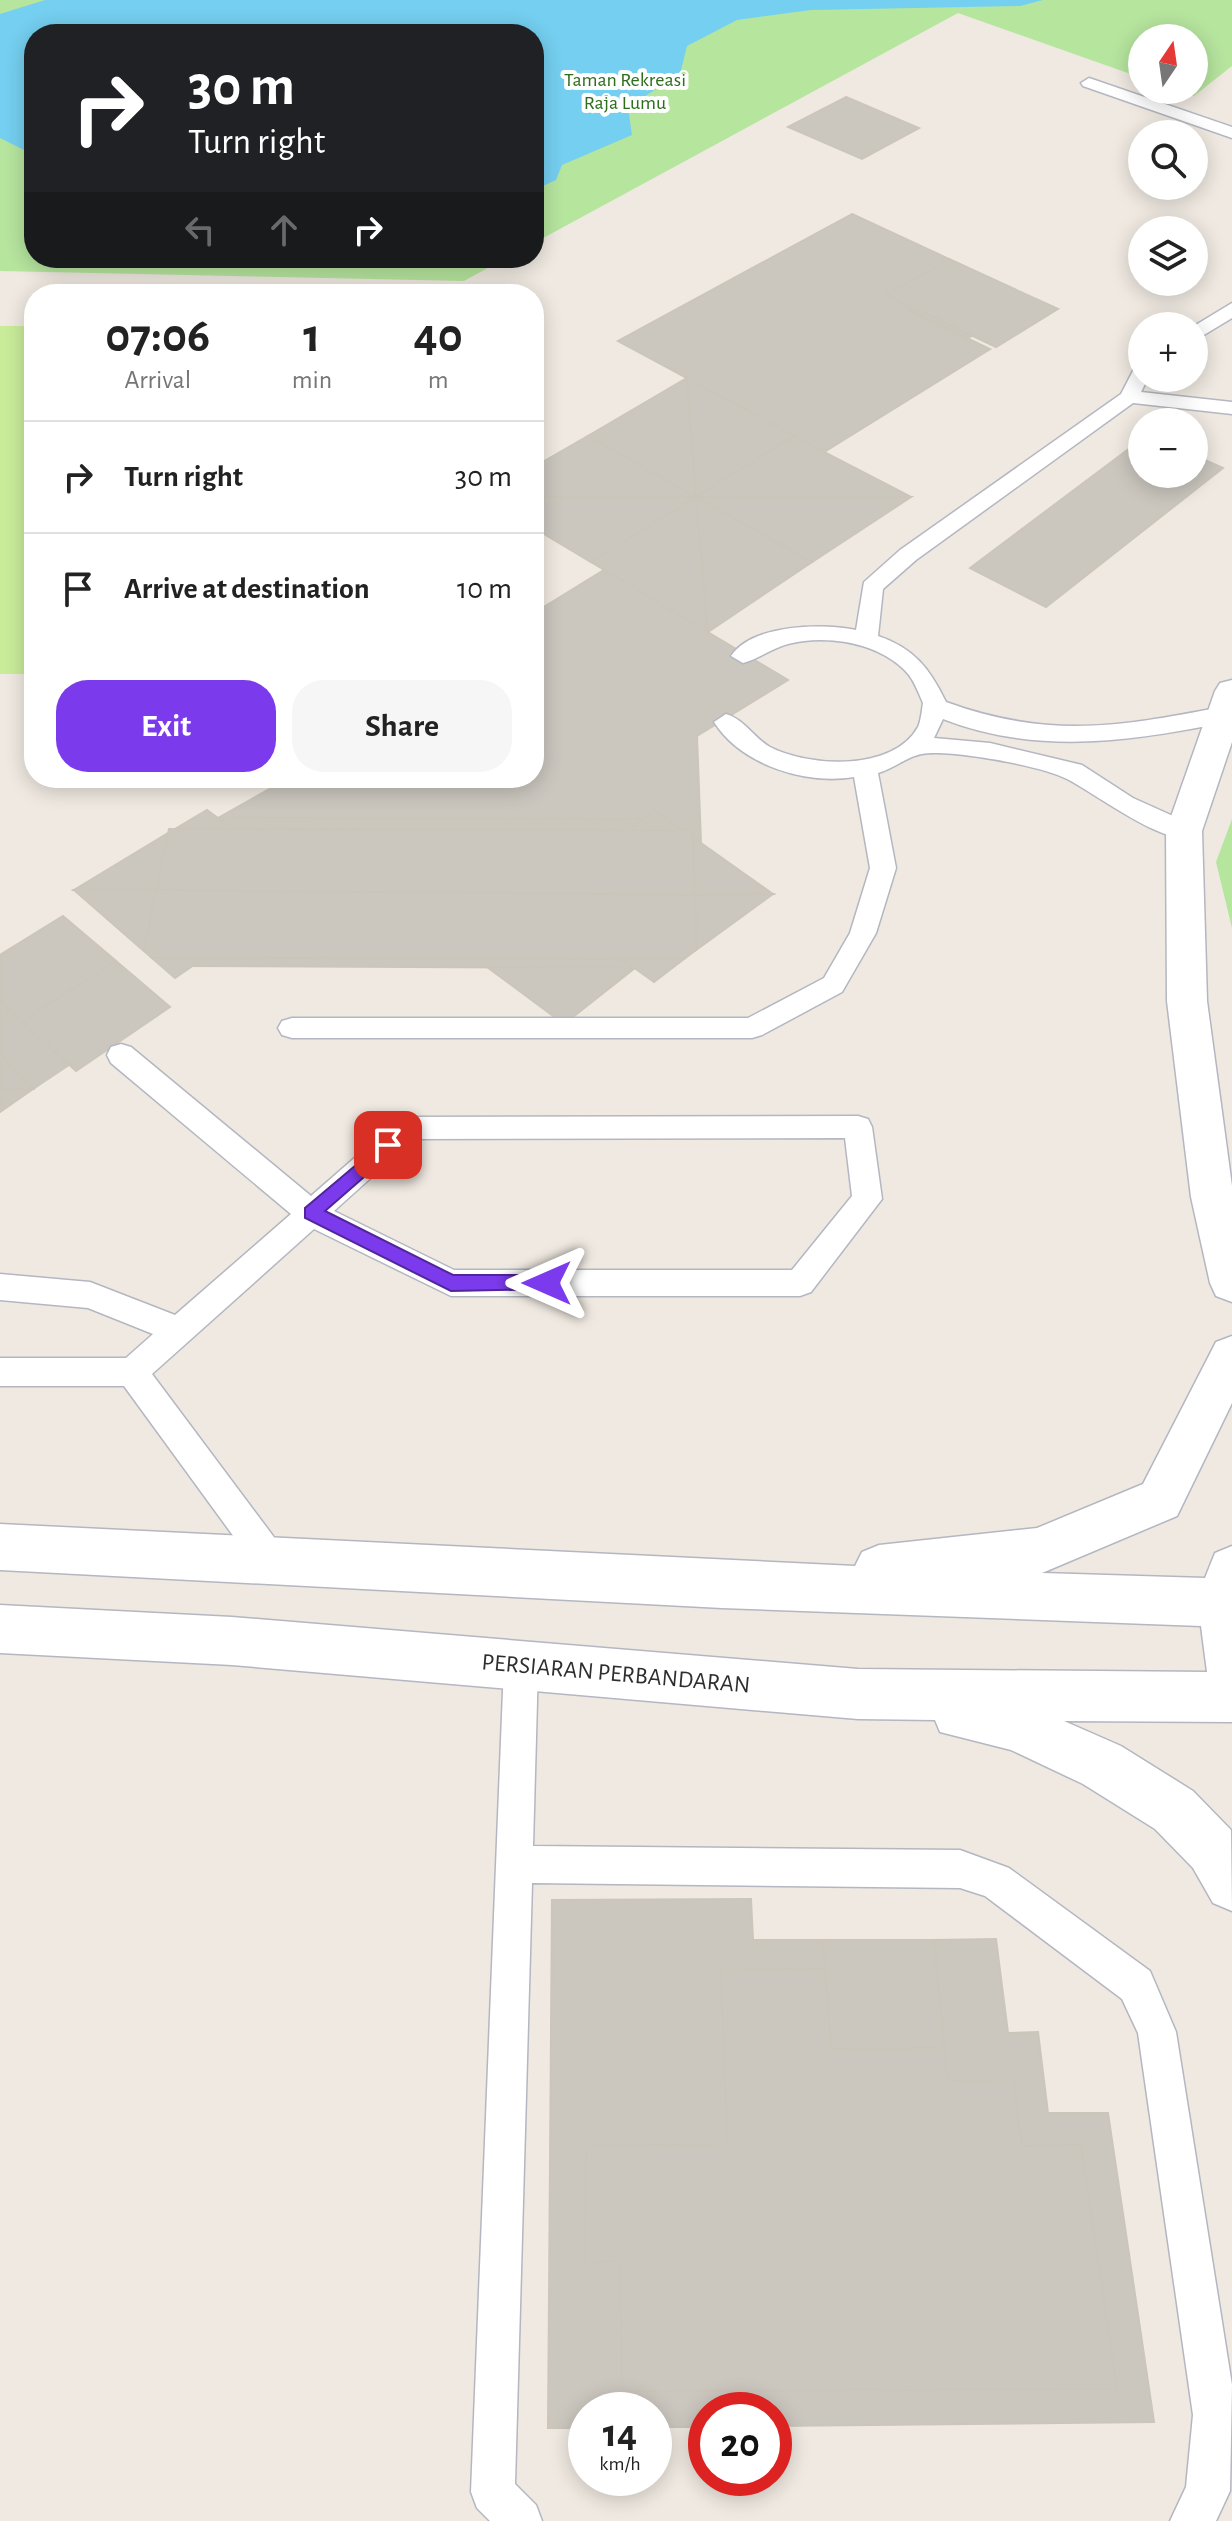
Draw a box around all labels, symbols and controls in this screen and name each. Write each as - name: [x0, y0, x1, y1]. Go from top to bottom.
- north arrow: [1128, 24, 1208, 104]
- map controls: [1128, 24, 1208, 488]
- icon: right: [56, 56, 160, 160]
- text: 30 m: [188, 59, 295, 115]
- park label: Taman Rekreasi Raja Lumu: [564, 70, 686, 113]
- button: search: [1128, 120, 1208, 200]
- text: Turn right: [188, 124, 325, 160]
- icon: left: [178, 208, 222, 252]
- icon: ahead: [262, 208, 306, 252]
- icon: right: [346, 208, 390, 252]
- button: layers: [1128, 216, 1208, 296]
- button: +: [1128, 312, 1208, 392]
- text: 07:06: [105, 313, 210, 361]
- text: 1: [303, 313, 321, 361]
- text: 40: [413, 313, 463, 361]
- text: Arrival: [124, 367, 191, 393]
- text: min: [292, 367, 332, 393]
- text: m: [428, 367, 448, 393]
- button: −: [1128, 408, 1208, 488]
- icon: right: [56, 455, 100, 499]
- text: Turn right: [124, 462, 243, 492]
- text: 30 m: [455, 462, 512, 492]
- icon: arrive: [56, 567, 100, 611]
- text: Arrive at destination: [124, 574, 370, 604]
- text: 10 m: [457, 574, 512, 604]
- button: Exit: [56, 680, 276, 772]
- button: Share: [292, 680, 512, 772]
- pin: [354, 1111, 422, 1179]
- icon: arrive: [366, 1123, 410, 1167]
- position arrow: [505, 1241, 589, 1325]
- street label: PERSIARAN PERBANDARAN: [481, 1650, 751, 1698]
- speed limit sign: 20: [688, 2392, 792, 2496]
- text: 14: [603, 2414, 637, 2454]
- text: km/h: [599, 2454, 641, 2474]

